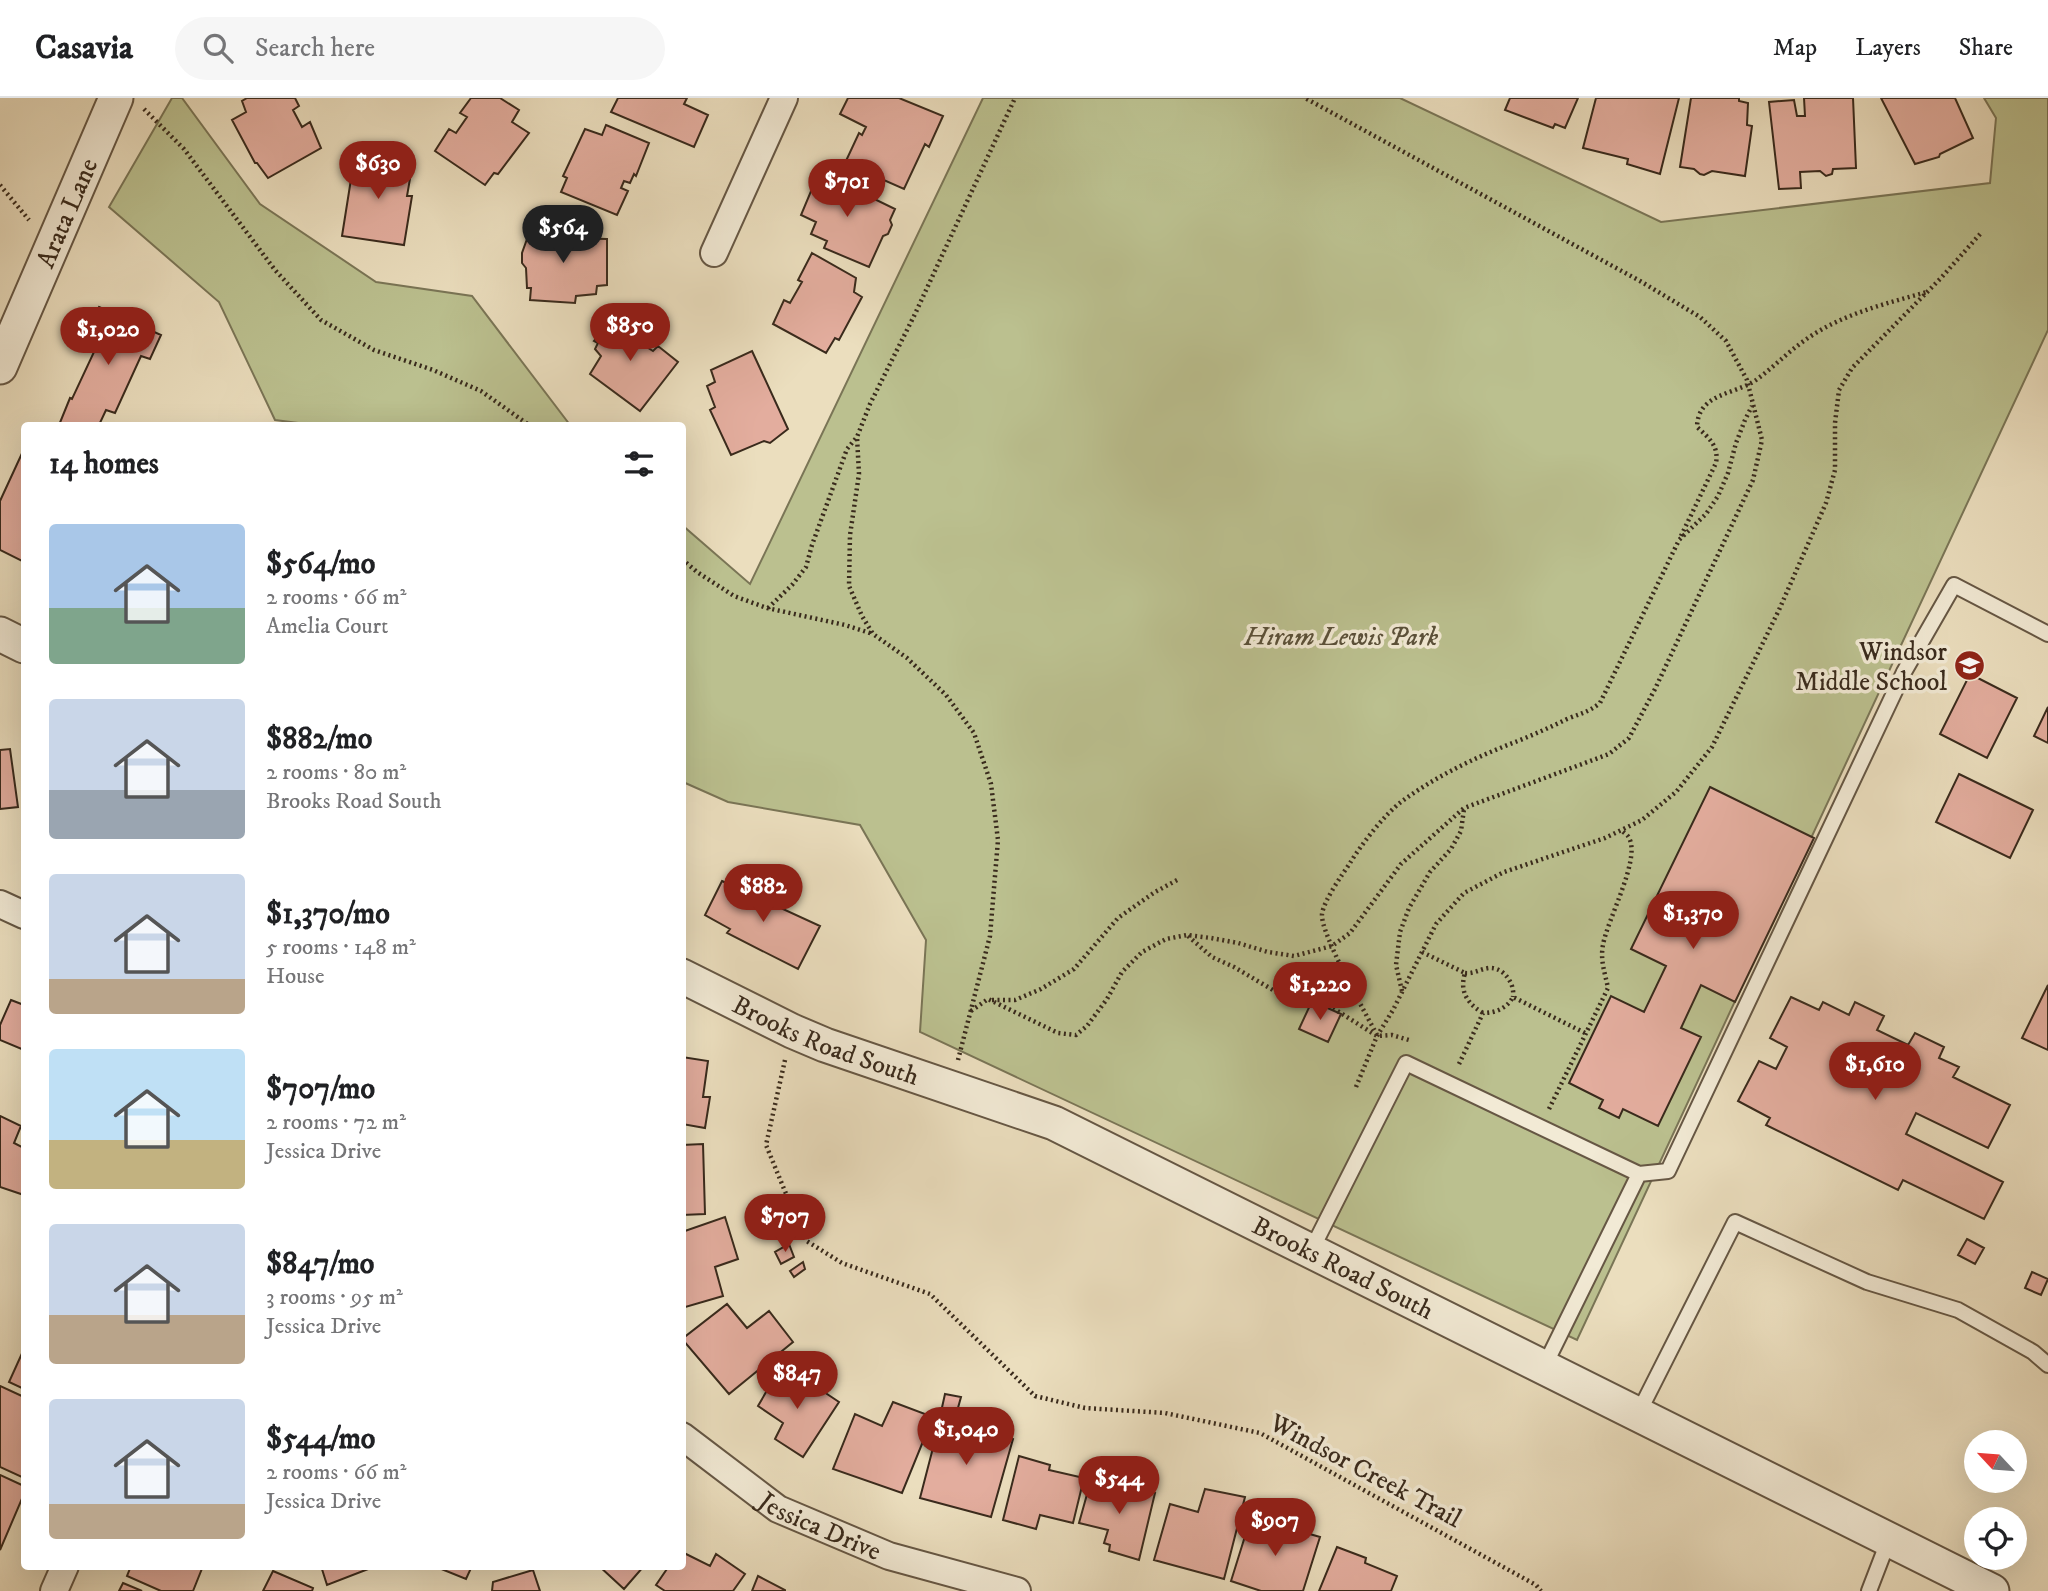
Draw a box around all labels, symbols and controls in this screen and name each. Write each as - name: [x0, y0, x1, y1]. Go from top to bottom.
- search box: [175, 17, 665, 80]
- text: Casavia: [35, 28, 133, 69]
- icon: search: [199, 29, 237, 67]
- text: Search here: [255, 32, 375, 65]
- text: Map: [1773, 33, 1817, 63]
- text: Layers: [1855, 33, 1921, 63]
- text: Share: [1959, 33, 2013, 63]
- pin: $630: [337, 141, 419, 201]
- text: $630: [355, 149, 401, 178]
- street label: Arata Lane: [30, 153, 106, 273]
- pin: $701: [806, 159, 888, 219]
- text: $701: [824, 167, 870, 196]
- pin: $564: [522, 206, 604, 265]
- text: $564: [538, 213, 588, 242]
- pin: $850: [589, 303, 671, 363]
- pin: $1,020: [51, 308, 165, 367]
- text: $850: [606, 311, 654, 340]
- text: $1,020: [76, 315, 140, 344]
- icon: filters: [620, 445, 658, 483]
- text: 14 homes: [49, 446, 159, 483]
- text: $564/mo: [266, 546, 375, 583]
- icon: home: [105, 552, 189, 636]
- text: 2 rooms · 66 m²: [266, 583, 406, 612]
- text: Amelia Court: [266, 612, 388, 641]
- park label: Hiram Lewis Park: [1243, 621, 1438, 654]
- place label: Windsor Middle School: [1795, 636, 1947, 699]
- school or university icon: Windsor Middle School: [1953, 649, 1987, 683]
- text: $882/mo: [266, 721, 372, 758]
- icon: home: [105, 727, 189, 811]
- text: 2 rooms · 80 m²: [266, 758, 406, 787]
- text: Brooks Road South: [266, 787, 442, 816]
- pin: $882: [722, 864, 804, 924]
- text: $882: [740, 872, 786, 901]
- pin: $1,370: [1636, 892, 1750, 951]
- text: $1,370/mo: [266, 896, 390, 933]
- text: $1,370: [1663, 899, 1723, 928]
- icon: home: [105, 902, 189, 986]
- text: 5 rooms · 148 m²: [266, 933, 416, 962]
- text: House: [266, 962, 324, 991]
- pin: $1,220: [1263, 962, 1377, 1022]
- text: $1,220: [1289, 970, 1351, 999]
- street label: Brooks Road South: [726, 989, 923, 1094]
- pin: $1,610: [1818, 1042, 1932, 1102]
- text: $1,610: [1845, 1050, 1905, 1079]
- text: $707/mo: [266, 1071, 375, 1108]
- icon: home: [105, 1077, 189, 1161]
- text: 2 rooms · 72 m²: [266, 1108, 406, 1137]
- text: Jessica Drive: [266, 1137, 381, 1166]
- pin: $707: [744, 1194, 826, 1254]
- text: $707: [760, 1202, 810, 1231]
- street label: Brooks Road South: [1246, 1210, 1439, 1328]
- text: $847/mo: [266, 1246, 374, 1283]
- icon: home: [105, 1252, 189, 1336]
- text: 3 rooms · 95 m²: [266, 1283, 403, 1312]
- text: Jessica Drive: [266, 1312, 381, 1341]
- pin: $847: [756, 1352, 838, 1411]
- text: $847: [773, 1359, 821, 1388]
- street label: Windsor Creek Trail: [1263, 1406, 1467, 1536]
- pin: $1,040: [909, 1408, 1023, 1467]
- text: $1,040: [933, 1415, 999, 1444]
- text: $544/mo: [266, 1421, 375, 1458]
- icon: home: [105, 1427, 189, 1511]
- north arrow: [1964, 1430, 2026, 1493]
- map controls: [1964, 1430, 2027, 1570]
- pin: $544: [1078, 1456, 1160, 1516]
- text: 2 rooms · 66 m²: [266, 1458, 406, 1487]
- text: $544: [1094, 1464, 1144, 1493]
- street label: Jessica Drive: [750, 1484, 886, 1569]
- text: Jessica Drive: [266, 1487, 381, 1516]
- pin: $907: [1234, 1498, 1316, 1558]
- text: $907: [1251, 1506, 1299, 1535]
- button: locate: [1964, 1507, 2027, 1570]

